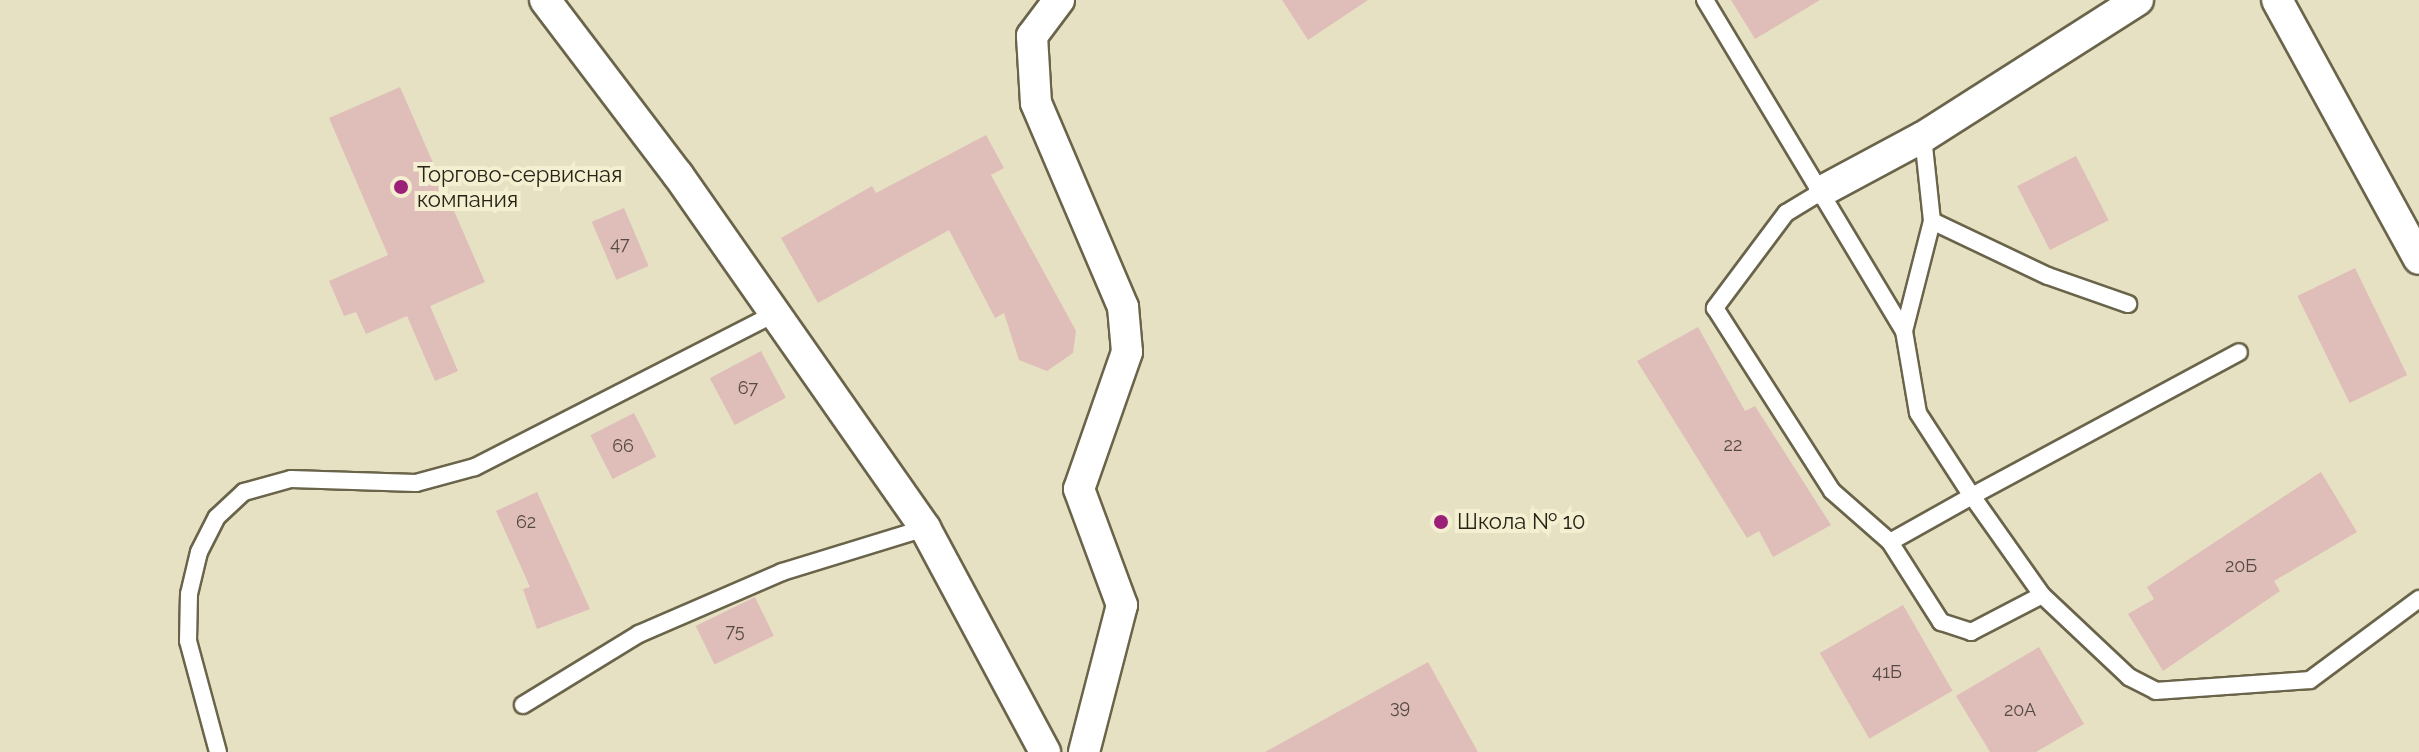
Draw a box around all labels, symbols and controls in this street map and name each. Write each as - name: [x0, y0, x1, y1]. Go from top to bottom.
- place label: Торгово-сервисная компания: [417, 161, 622, 212]
- marker: Торгово-сервисная компания: [392, 178, 410, 196]
- house number: 47: [610, 233, 630, 255]
- house number: 67: [738, 377, 758, 399]
- house number: 22: [1724, 434, 1742, 456]
- house number: 66: [612, 435, 634, 457]
- place label: Школа № 10: [1457, 509, 1586, 535]
- house number: 62: [516, 511, 536, 533]
- marker: Школа № 10: [1432, 513, 1450, 531]
- house number: 20Б: [2225, 555, 2257, 577]
- house number: 75: [725, 620, 745, 642]
- house number: 41Б: [1872, 661, 1902, 683]
- house number: 39: [1390, 696, 1410, 718]
- house number: 20А: [2004, 699, 2036, 721]

